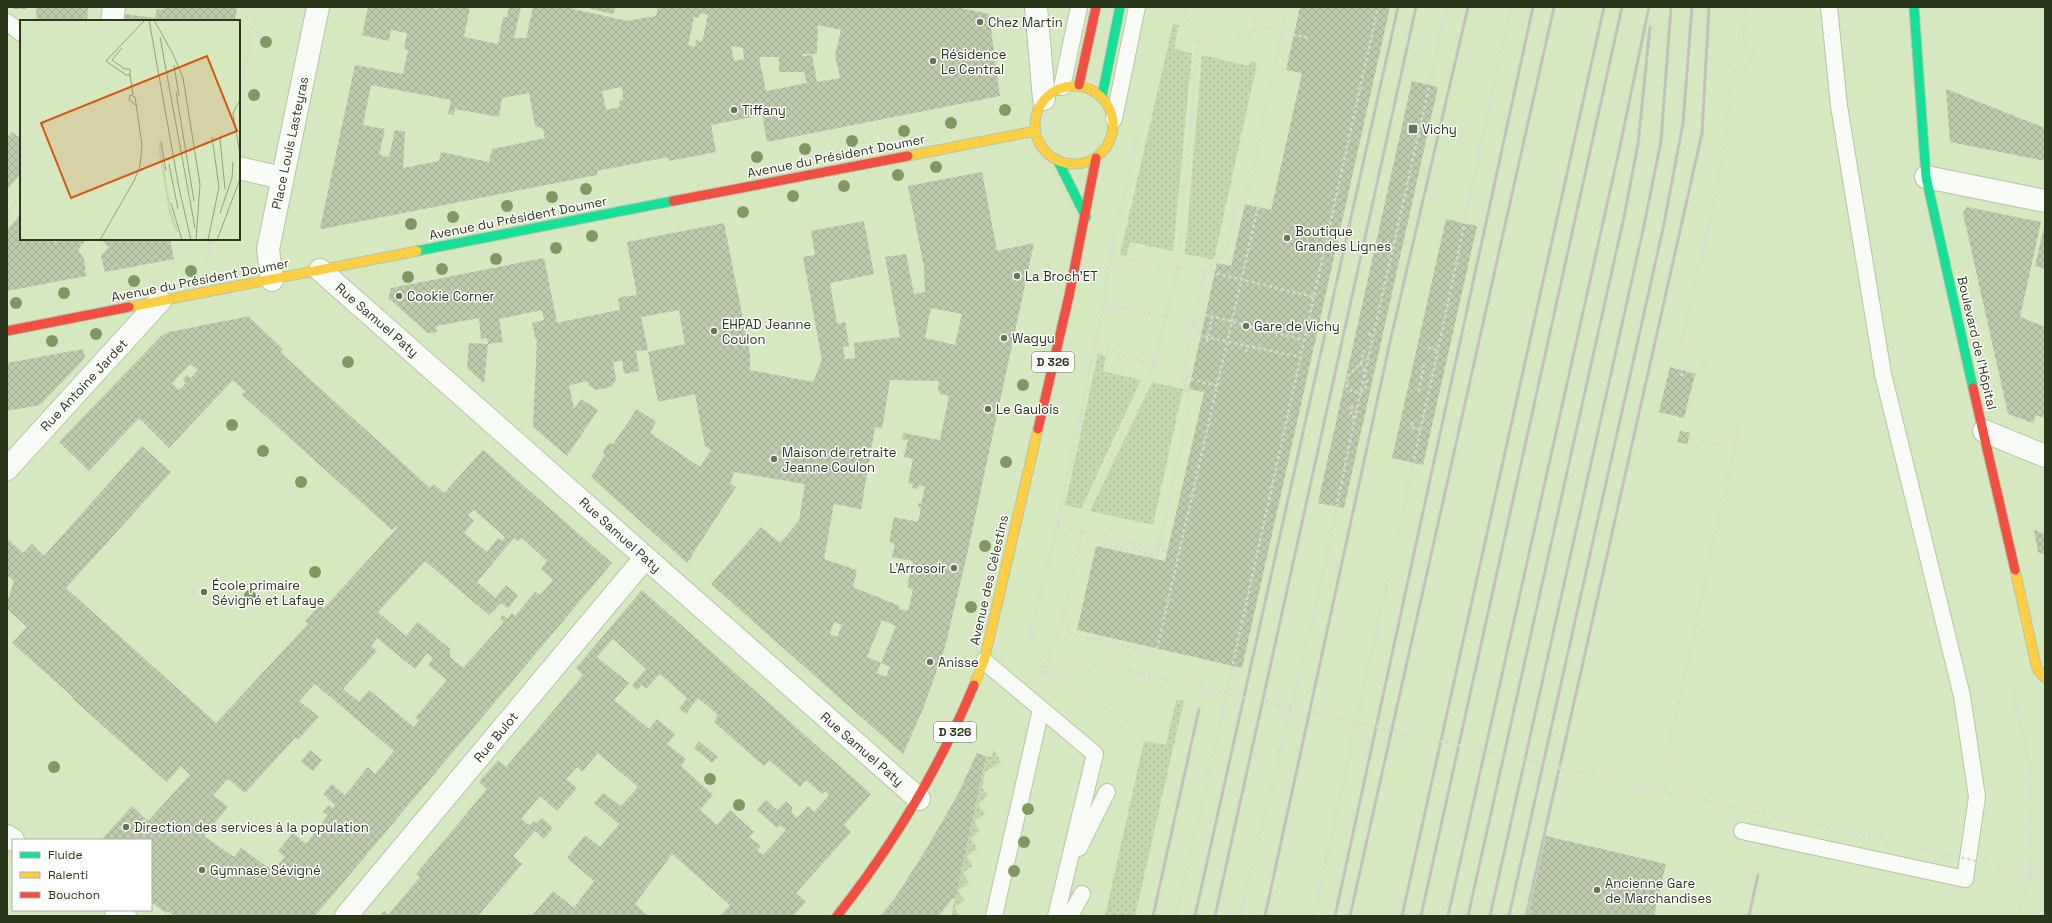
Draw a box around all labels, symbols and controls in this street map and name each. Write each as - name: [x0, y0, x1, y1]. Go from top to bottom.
- place label: Chez Martin: [988, 14, 1063, 31]
- marker: Chez Martin: [975, 17, 985, 27]
- inset map: [20, 20, 240, 240]
- place label: Résidence Le Central: [941, 46, 1006, 78]
- marker: Résidence Le Central: [928, 56, 938, 66]
- street label: Place Louis Lasteyras: [268, 75, 312, 211]
- place label: Tiffany: [742, 102, 786, 119]
- marker: Tiffany: [729, 105, 739, 115]
- place label: Vichy: [1422, 121, 1457, 138]
- marker: Vichy: [1407, 123, 1419, 135]
- street label: Avenue du Président Doumer: [746, 130, 926, 182]
- street label: Avenue du Président Doumer: [428, 192, 608, 244]
- place label: Boutique Grandes Lignes: [1295, 223, 1391, 255]
- marker: Boutique Grandes Lignes: [1282, 233, 1292, 243]
- street label: Avenue du Président Doumer: [110, 254, 290, 306]
- place label: La Broch'ET: [1025, 268, 1098, 285]
- marker: La Broch'ET: [1012, 271, 1022, 281]
- street label: Boulevard de l'Hôpital: [1953, 275, 2001, 411]
- street label: Rue Samuel Paty: [332, 279, 422, 361]
- place label: Cookie Corner: [407, 288, 495, 305]
- marker: Cookie Corner: [394, 291, 404, 301]
- place label: EHPAD Jeanne Coulon: [722, 316, 811, 348]
- place label: Gare de Vichy: [1254, 318, 1340, 335]
- marker: Gare de Vichy: [1241, 321, 1251, 331]
- marker: EHPAD Jeanne Coulon: [709, 326, 719, 336]
- place label: Wagyu: [1012, 330, 1055, 347]
- marker: Wagyu: [999, 333, 1009, 343]
- street label: Rue Antoine Jardet: [37, 335, 131, 435]
- road number: D 326: [1032, 352, 1074, 372]
- place label: Le Gaulois: [996, 401, 1059, 418]
- marker: Le Gaulois: [983, 404, 993, 414]
- place label: Maison de retraite Jeanne Coulon: [782, 444, 896, 476]
- marker: Maison de retraite Jeanne Coulon: [769, 454, 779, 464]
- street label: Rue Samuel Paty: [575, 494, 665, 576]
- street label: Avenue des Célestins: [966, 513, 1012, 647]
- place label: L'Arrosoir: [889, 560, 946, 577]
- marker: L'Arrosoir: [949, 563, 959, 573]
- place label: École primaire Sévigné et Lafaye: [212, 577, 324, 609]
- marker: École primaire Sévigné et Lafaye: [199, 587, 209, 597]
- place label: Anisse: [938, 654, 979, 671]
- marker: Anisse: [925, 657, 935, 667]
- street label: Rue Bulot: [470, 708, 522, 766]
- street label: Rue Samuel Paty: [817, 708, 907, 790]
- road number: D 326: [934, 722, 976, 742]
- place label: Direction des services à la population: [134, 819, 369, 836]
- marker: Direction des services à la population: [121, 822, 131, 832]
- legend: [12, 839, 152, 911]
- text: Fluide: [48, 847, 83, 863]
- place label: Gymnase Sévigné: [210, 862, 321, 879]
- marker: Gymnase Sévigné: [197, 865, 207, 875]
- text: Ralenti: [48, 867, 88, 883]
- place label: Ancienne Gare de Marchandises: [1605, 875, 1712, 907]
- marker: Ancienne Gare de Marchandises: [1592, 885, 1602, 895]
- text: Bouchon: [48, 887, 100, 903]

